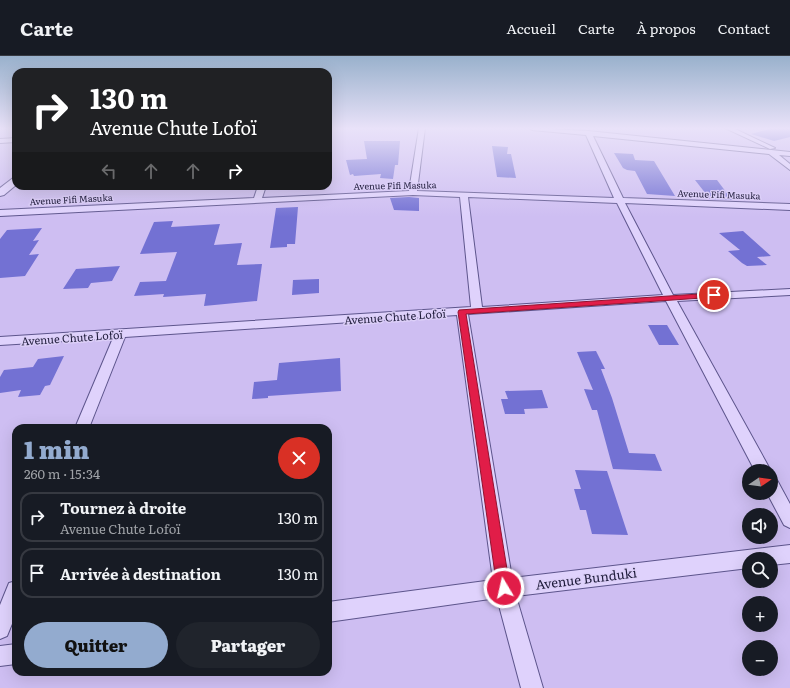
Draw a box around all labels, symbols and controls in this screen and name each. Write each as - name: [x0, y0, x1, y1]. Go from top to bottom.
- text: Carte: [20, 14, 73, 42]
- text: Accueil: [506, 18, 556, 38]
- text: Carte: [578, 18, 615, 38]
- text: À propos: [637, 18, 696, 38]
- text: Contact: [718, 18, 770, 38]
- text: 130 m: [90, 76, 168, 118]
- icon: right: [24, 84, 76, 136]
- text: Avenue Chute Lofoï: [90, 114, 257, 141]
- icon: left: [98, 160, 120, 182]
- icon: ahead: [140, 160, 162, 182]
- icon: ahead: [182, 160, 204, 182]
- icon: right: [224, 160, 246, 182]
- street label: Avenue Fifi Masuka: [353, 177, 437, 193]
- street label: Avenue Fifi Masuka: [677, 186, 761, 202]
- street label: Avenue Fifi Masuka: [29, 190, 113, 208]
- pin: [697, 278, 731, 312]
- icon: arrive: [703, 284, 725, 306]
- street label: Avenue Chute Lofoï: [344, 304, 447, 328]
- street label: Avenue Chute Lofoï: [21, 325, 124, 349]
- text: 1 min: [24, 431, 89, 466]
- button: close: [278, 437, 320, 479]
- text: 260 m · 15:34: [24, 464, 100, 483]
- north arrow: [742, 464, 778, 500]
- map controls: [742, 464, 778, 676]
- text: Tournez à droite: [60, 496, 186, 519]
- icon: right: [26, 506, 48, 528]
- text: 130 m: [278, 506, 318, 529]
- button: sound: [742, 508, 778, 544]
- text: Avenue Chute Lofoï: [60, 519, 181, 538]
- button: search: [742, 552, 778, 588]
- icon: arrive: [26, 562, 48, 584]
- text: Arrivée à destination: [60, 562, 221, 585]
- text: 130 m: [278, 562, 318, 585]
- street label: Avenue Bunduki: [534, 562, 638, 594]
- position arrow: [483, 567, 525, 609]
- button: +: [742, 596, 778, 632]
- button: Quitter: [24, 622, 168, 668]
- button: Partager: [176, 622, 320, 668]
- button: −: [742, 640, 778, 676]

